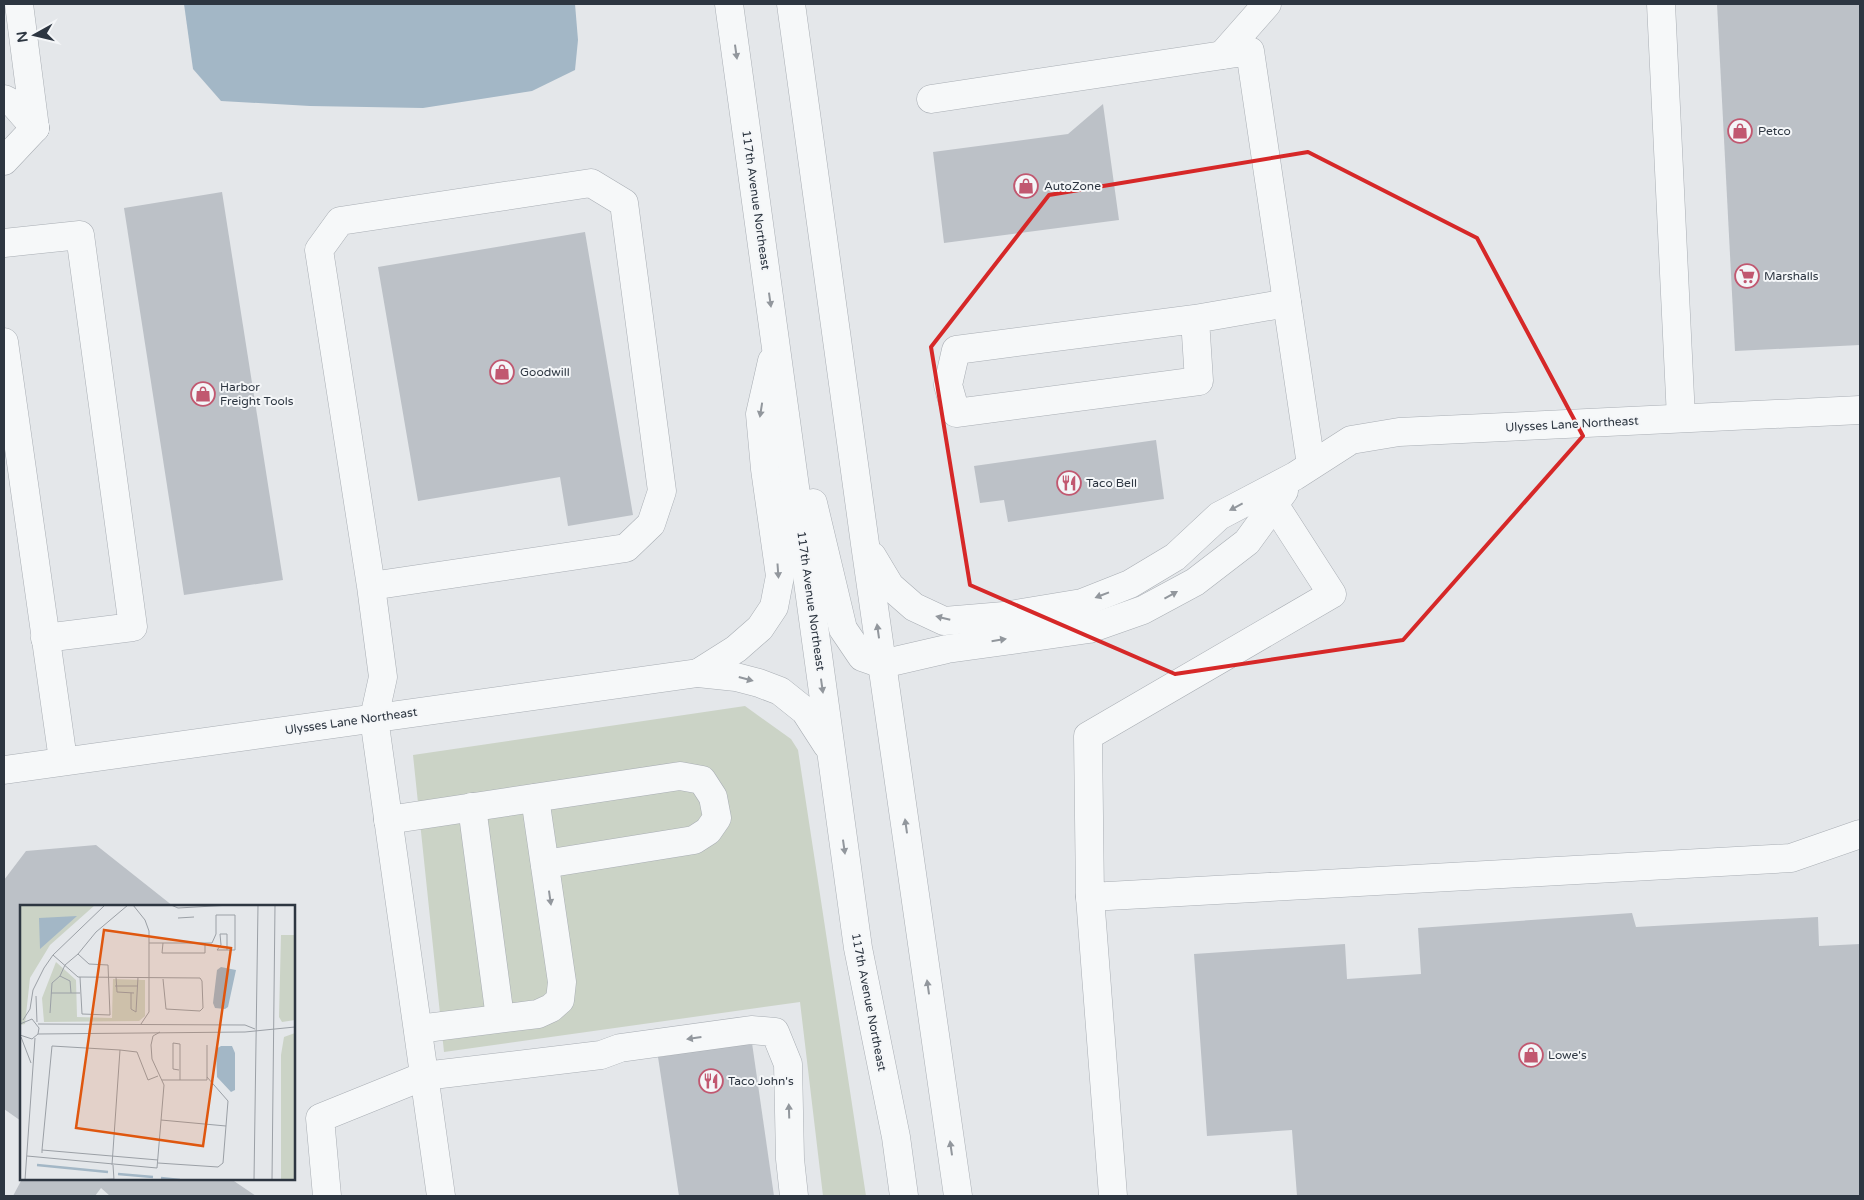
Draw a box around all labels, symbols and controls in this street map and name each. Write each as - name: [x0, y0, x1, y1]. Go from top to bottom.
- north arrow: [10, 10, 60, 60]
- text: N: [13, 30, 32, 43]
- one-way arrow: [732, 44, 740, 60]
- shop icon: Petco: [1727, 118, 1753, 144]
- place label: Petco: [1758, 124, 1791, 138]
- street label: 117th Avenue Northeast: [739, 129, 773, 271]
- shop icon: AutoZone: [1013, 173, 1039, 199]
- place label: AutoZone: [1044, 179, 1101, 193]
- supermarket icon: Marshalls: [1734, 263, 1760, 289]
- place label: Marshalls: [1764, 269, 1819, 283]
- one-way arrow: [766, 292, 774, 308]
- shop icon: Goodwill: [489, 359, 515, 385]
- place label: Goodwill: [520, 365, 570, 379]
- place label: Harbor Freight Tools: [220, 380, 294, 408]
- shop icon: Harbor Freight Tools: [190, 381, 216, 407]
- one-way arrow: [757, 402, 765, 418]
- street label: Ulysses Lane Northeast: [1505, 413, 1639, 434]
- restaurant icon: Taco Bell: [1056, 470, 1082, 496]
- place label: Taco Bell: [1086, 476, 1137, 490]
- one-way arrow: [1229, 503, 1244, 511]
- street label: 117th Avenue Northeast: [794, 530, 828, 672]
- one-way arrow: [775, 563, 783, 579]
- one-way arrow: [1094, 591, 1109, 599]
- one-way arrow: [1164, 591, 1178, 599]
- one-way arrow: [935, 614, 950, 622]
- one-way arrow: [874, 622, 882, 638]
- one-way arrow: [991, 636, 1007, 644]
- one-way arrow: [739, 676, 754, 684]
- one-way arrow: [819, 678, 827, 694]
- street label: Ulysses Lane Northeast: [284, 705, 418, 737]
- one-way arrow: [901, 818, 909, 834]
- one-way arrow: [840, 839, 848, 855]
- one-way arrow: [546, 890, 554, 906]
- inset map: [20, 905, 295, 1180]
- street label: 117th Avenue Northeast: [849, 932, 889, 1073]
- one-way arrow: [924, 979, 932, 995]
- one-way arrow: [686, 1034, 702, 1042]
- shop icon: Lowe's: [1518, 1042, 1544, 1068]
- place label: Lowe's: [1548, 1048, 1587, 1062]
- restaurant icon: Taco John's: [698, 1068, 724, 1094]
- place label: Taco John's: [728, 1074, 794, 1088]
- one-way arrow: [785, 1102, 793, 1118]
- one-way arrow: [947, 1140, 955, 1156]

